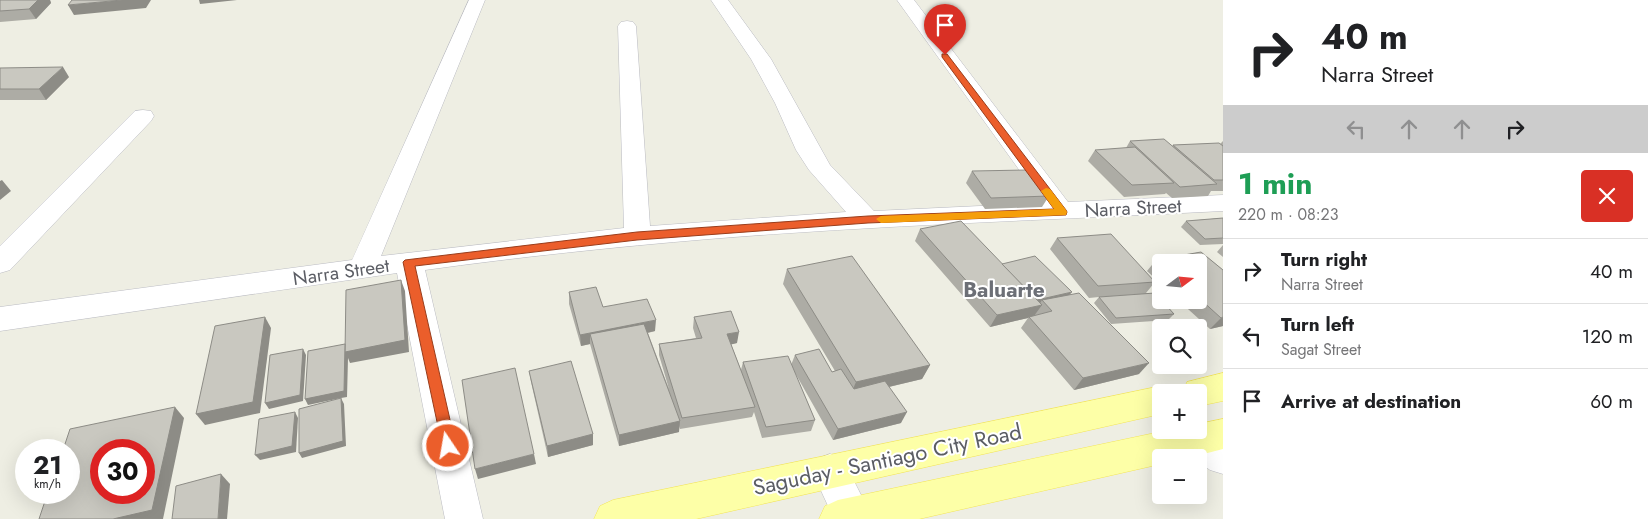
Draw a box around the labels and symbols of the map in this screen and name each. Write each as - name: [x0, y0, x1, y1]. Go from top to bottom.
- pin: [924, 4, 966, 55]
- street label: Narra Street: [1084, 192, 1183, 224]
- street label: Narra Street: [291, 252, 391, 292]
- north arrow: [1152, 254, 1208, 309]
- district label: Baluarte: [963, 275, 1045, 305]
- street label: Saguday - Santiago City Road: [750, 415, 1024, 503]
- position arrow: [421, 419, 473, 471]
- speed limit sign: 30: [90, 439, 155, 504]

